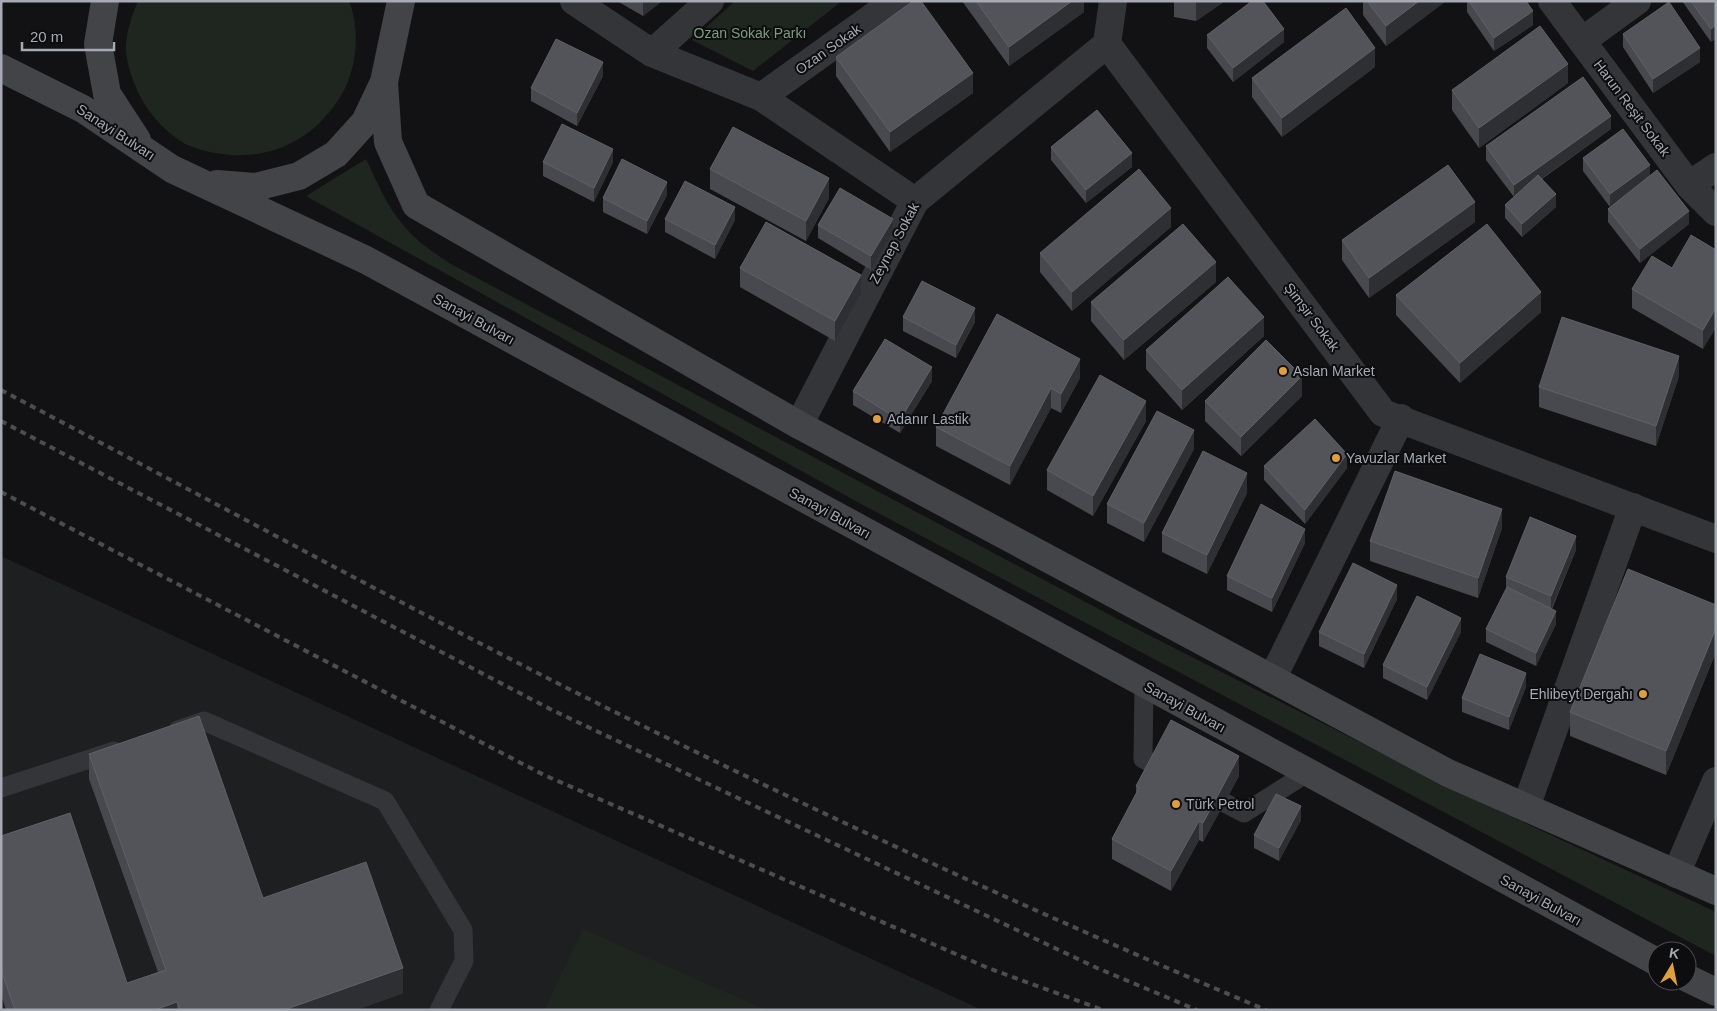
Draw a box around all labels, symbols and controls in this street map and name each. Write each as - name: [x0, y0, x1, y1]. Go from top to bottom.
- scale bar: [22, 20, 115, 52]
- street label: Ozan Sokak: [792, 20, 865, 77]
- park label: Ozan Sokak Parkı: [694, 25, 806, 41]
- text: 20 m: [30, 28, 63, 45]
- street label: Harun Reşit Sokak: [1590, 57, 1674, 160]
- street label: Sanayi Bulvarı: [74, 101, 158, 163]
- street label: Zeynep Sokak: [866, 199, 923, 286]
- street label: Şimşir Sokak: [1281, 280, 1344, 355]
- street label: Sanayi Bulvarı: [431, 290, 517, 348]
- place label: Aslan Market: [1293, 363, 1375, 379]
- marker: Aslan Market: [1277, 365, 1289, 377]
- place label: Adanır Lastik: [887, 411, 970, 427]
- marker: Adanır Lastik: [871, 413, 883, 425]
- place label: Yavuzlar Market: [1346, 450, 1446, 466]
- marker: Yavuzlar Market: [1330, 452, 1342, 464]
- street label: Sanayi Bulvarı: [787, 484, 873, 542]
- street label: Sanayi Bulvarı: [1142, 678, 1228, 736]
- place label: Ehlibeyt Dergahı: [1529, 686, 1633, 702]
- marker: Ehlibeyt Dergahı: [1637, 688, 1649, 700]
- place label: Türk Petrol: [1186, 796, 1254, 812]
- marker: Türk Petrol: [1170, 798, 1182, 810]
- street label: Sanayi Bulvarı: [1498, 871, 1584, 929]
- north arrow: [1647, 941, 1697, 991]
- text: K: [1668, 944, 1681, 962]

